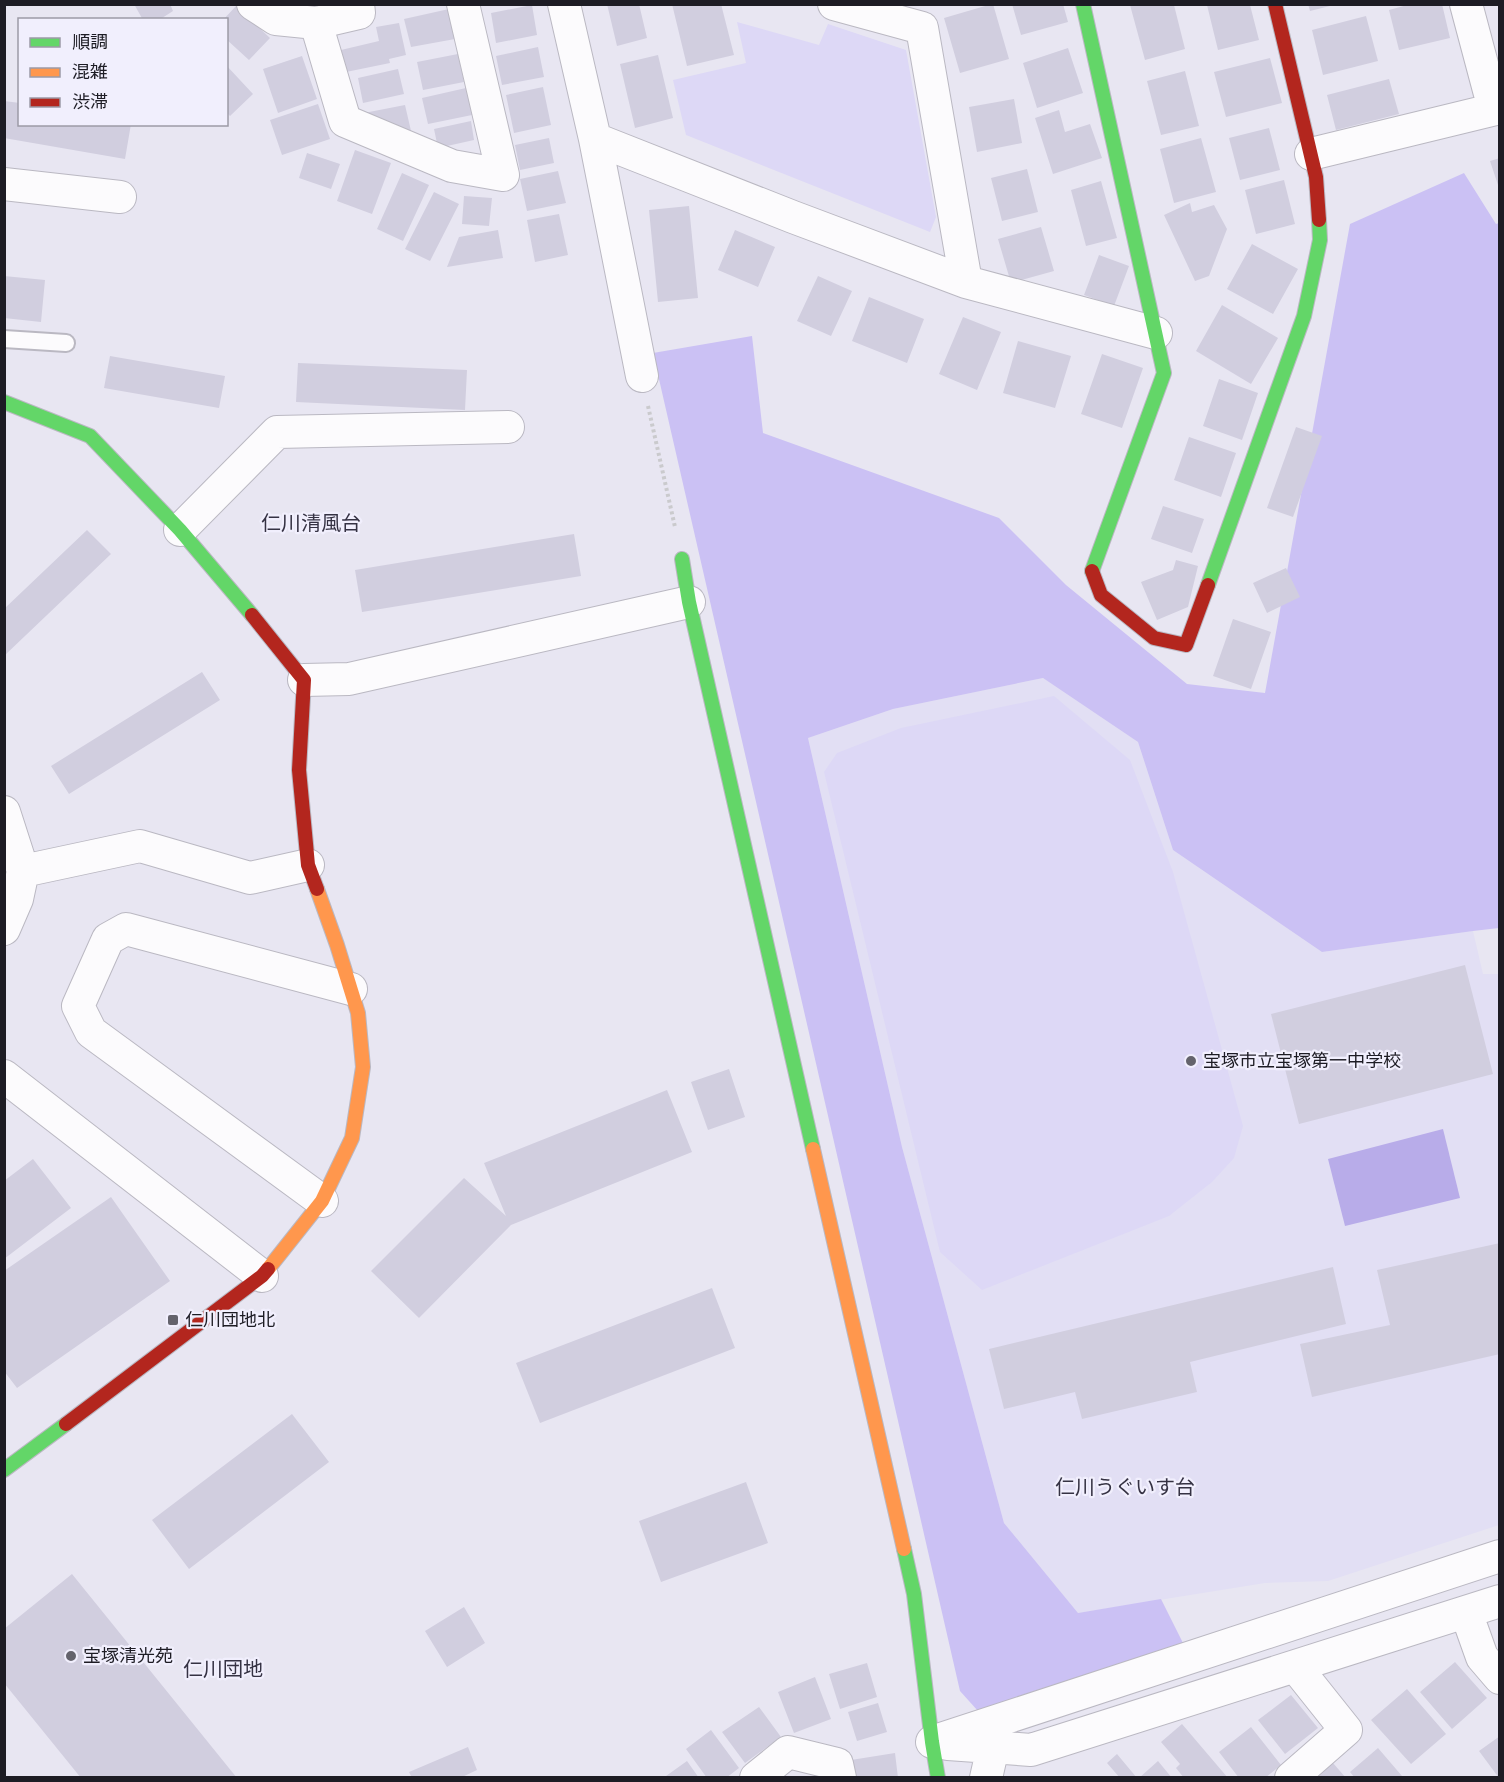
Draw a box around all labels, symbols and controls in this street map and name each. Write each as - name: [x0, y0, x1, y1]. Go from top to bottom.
- legend: [18, 18, 228, 126]
- text: 順調: [72, 30, 108, 53]
- text: 混雑: [72, 60, 108, 83]
- text: 渋滞: [72, 90, 108, 113]
- district label: 仁川清風台: [261, 510, 361, 536]
- place label: 宝塚市立宝塚第一中学校: [1203, 1049, 1401, 1072]
- marker: 宝塚市立宝塚第一中学校: [1184, 1054, 1198, 1068]
- place label: 仁川団地北: [185, 1308, 275, 1331]
- marker: 仁川団地北: [166, 1313, 180, 1327]
- district label: 仁川うぐいす台: [1055, 1474, 1195, 1500]
- place label: 宝塚清光苑: [83, 1644, 173, 1667]
- marker: 宝塚清光苑: [64, 1649, 78, 1663]
- district label: 仁川団地: [183, 1656, 263, 1682]

